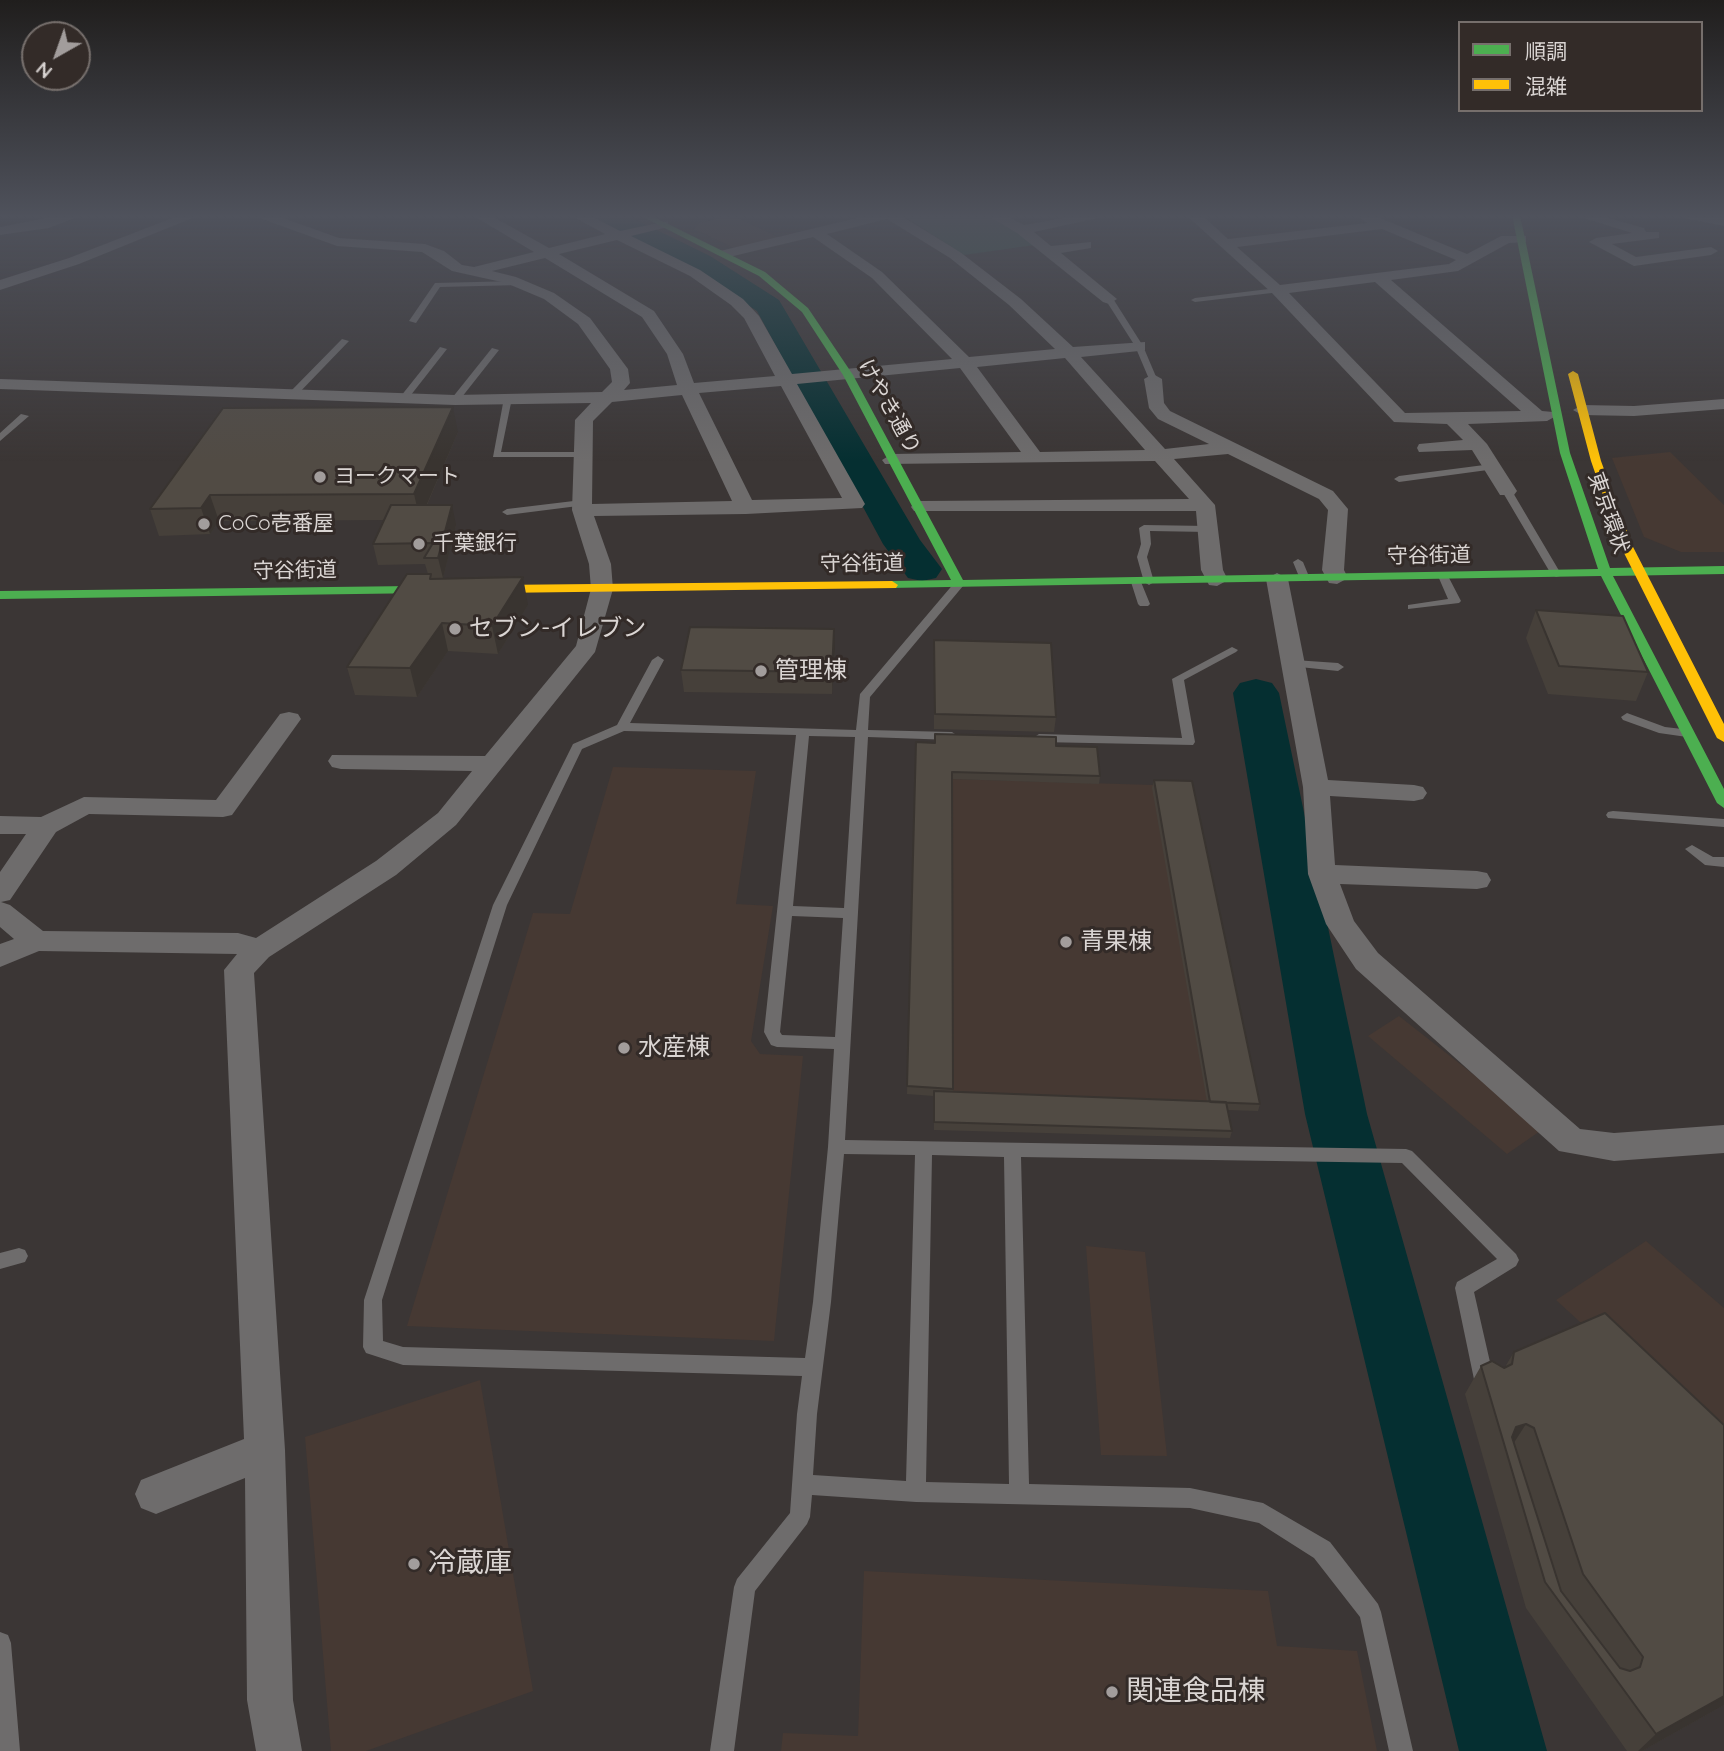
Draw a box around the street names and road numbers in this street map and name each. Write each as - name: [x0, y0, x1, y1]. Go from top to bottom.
- street label: けやき通り: [853, 355, 925, 459]
- street label: 東京環状: [1582, 469, 1634, 557]
- street label: 守谷街道: [1387, 543, 1471, 569]
- street label: 守谷街道: [820, 551, 904, 577]
- street label: 守谷街道: [253, 558, 337, 584]

